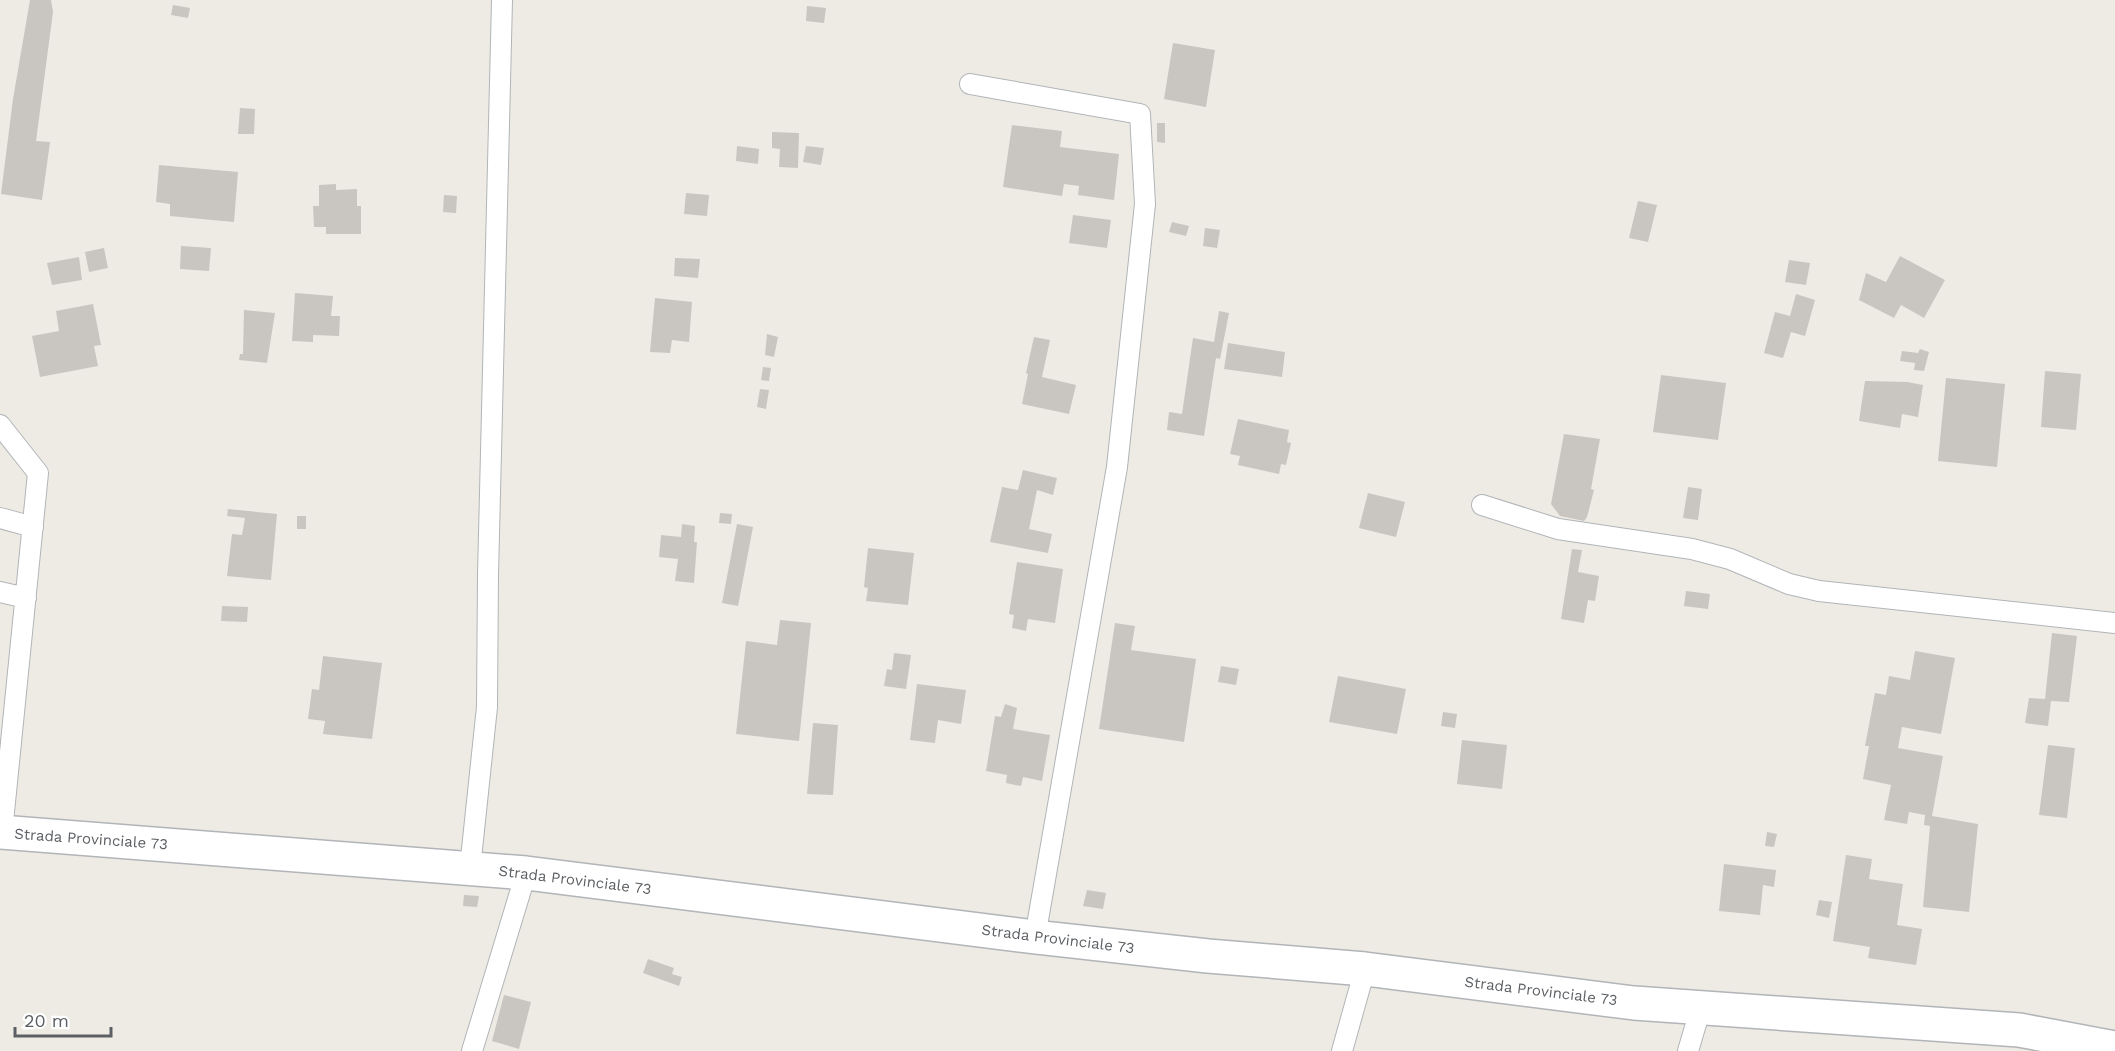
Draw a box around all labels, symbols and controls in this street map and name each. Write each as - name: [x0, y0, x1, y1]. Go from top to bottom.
- street label: Strada Provinciale 73: [14, 825, 168, 853]
- street label: Strada Provinciale 73: [498, 862, 652, 898]
- street label: Strada Provinciale 73: [981, 921, 1135, 957]
- street label: Strada Provinciale 73: [1464, 973, 1618, 1009]
- scale bar: [15, 1000, 111, 1038]
- text: 20 m: [24, 1010, 69, 1031]

